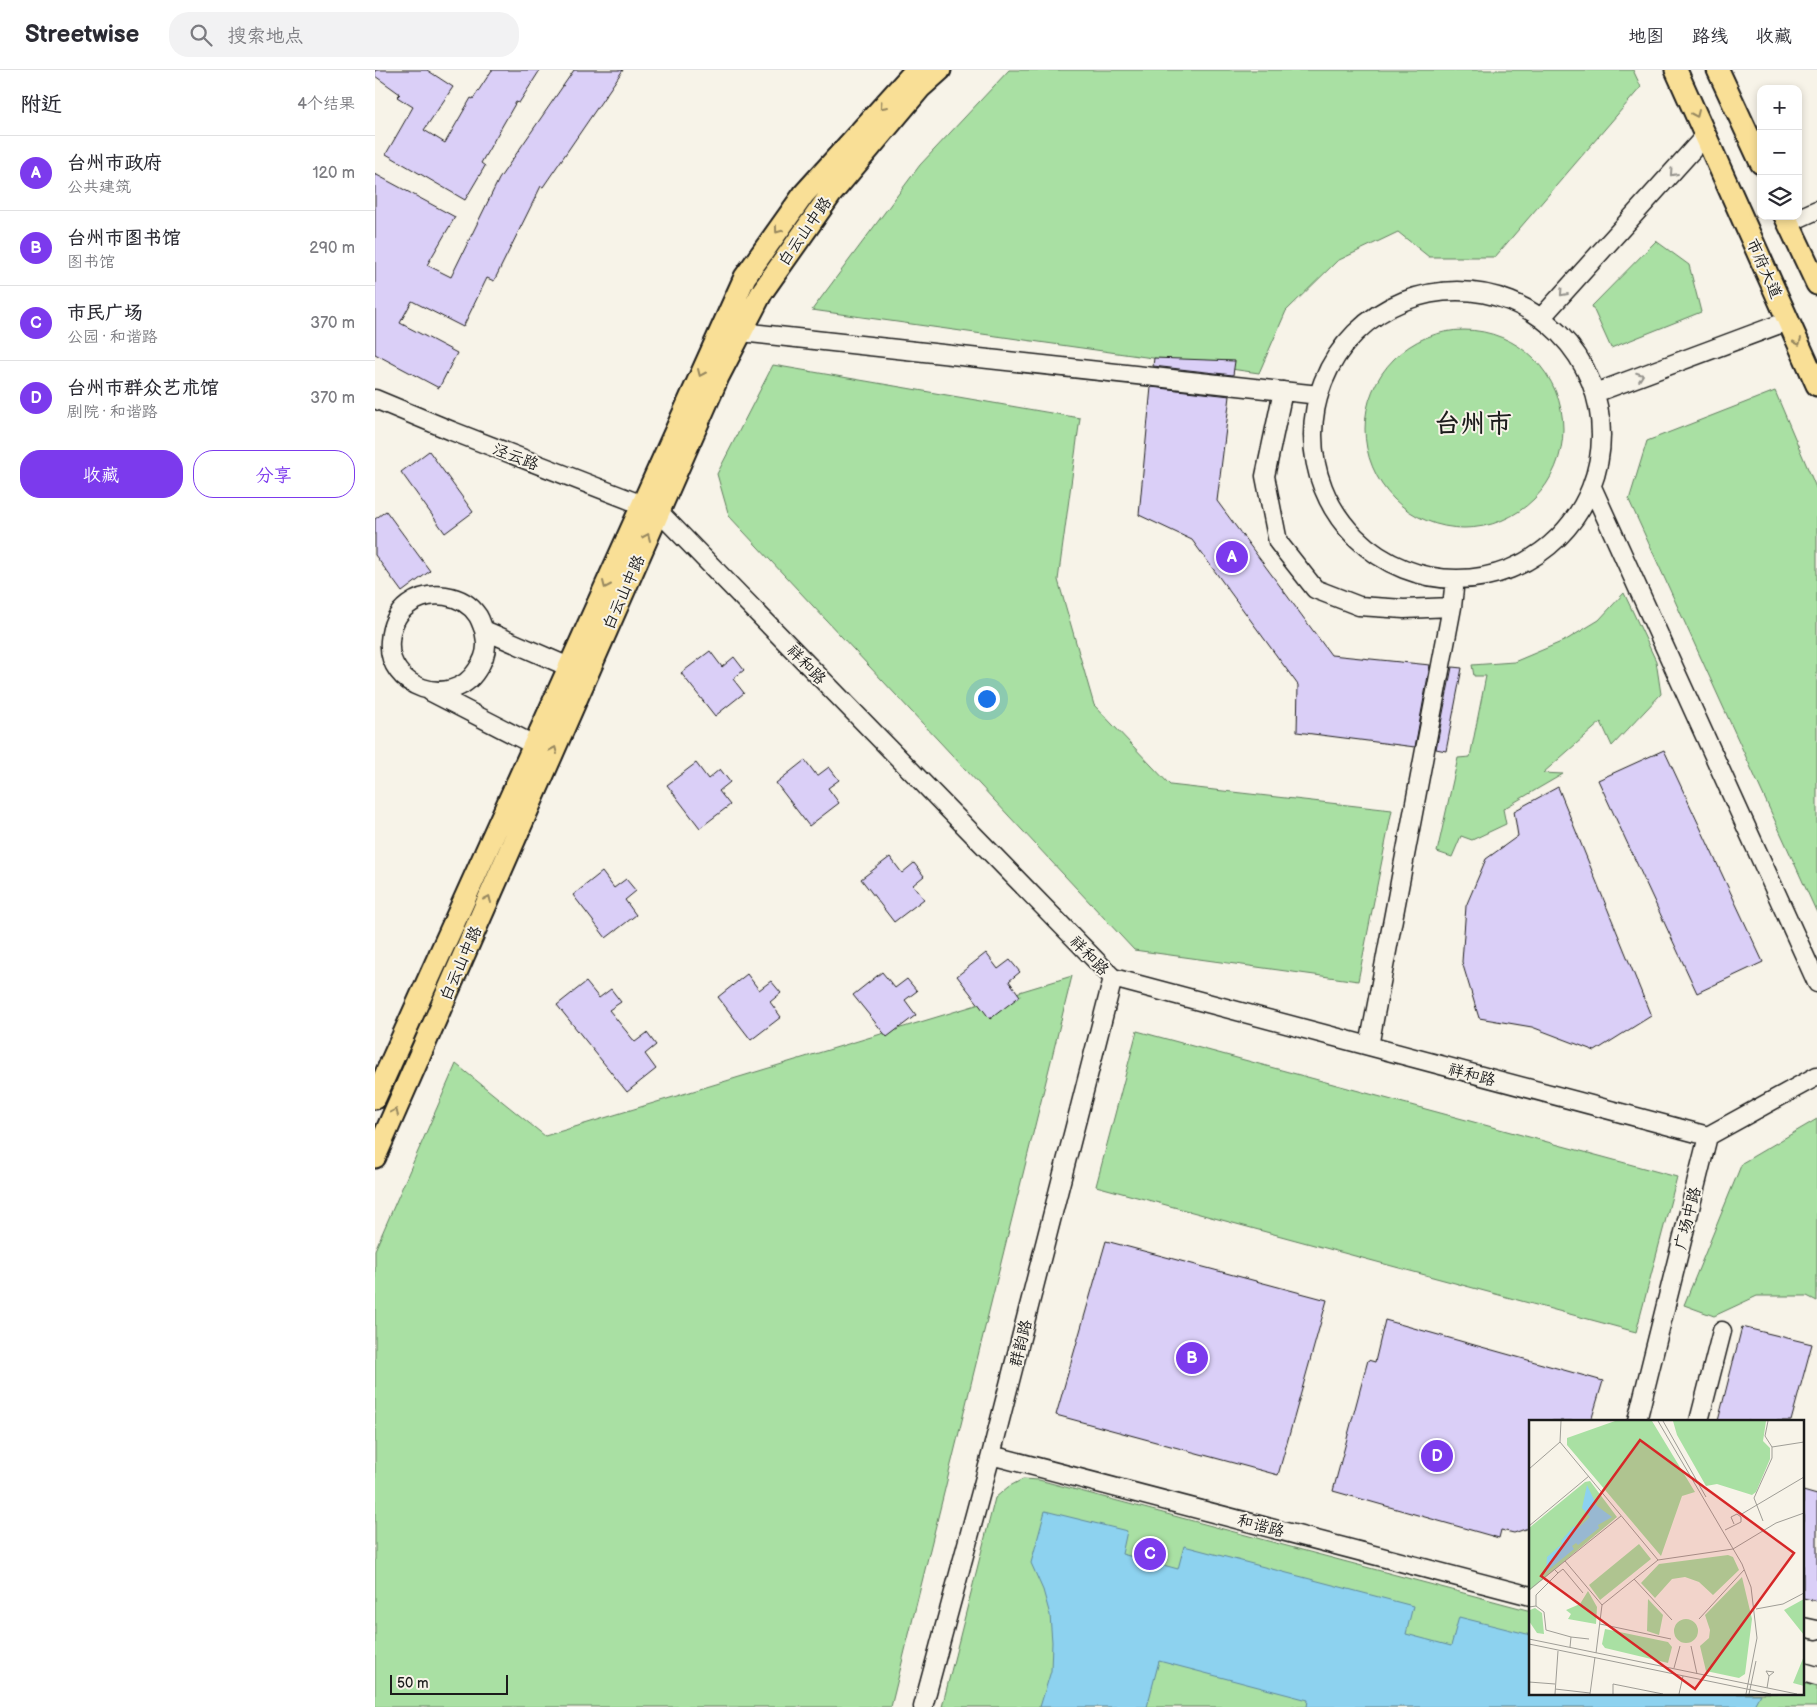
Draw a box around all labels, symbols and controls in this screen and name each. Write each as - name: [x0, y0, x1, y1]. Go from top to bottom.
- search box: [169, 12, 519, 57]
- text: Streetwise: [25, 20, 139, 49]
- icon: search: [187, 21, 215, 49]
- text: 搜索地点: [227, 25, 303, 48]
- text: 地图: [1628, 26, 1664, 47]
- text: 路线: [1692, 26, 1728, 47]
- text: 收藏: [1756, 26, 1792, 47]
- map controls: [1757, 85, 1802, 220]
- button: +: [1757, 85, 1802, 130]
- text: 附近: [20, 92, 62, 117]
- text: 4个结果: [297, 95, 355, 114]
- one-way arrow: [880, 101, 889, 110]
- one-way arrow: [1689, 109, 1700, 118]
- button: −: [1757, 130, 1802, 175]
- text: 台州市政府: [67, 152, 162, 175]
- text: A: [31, 164, 41, 183]
- text: 120 m: [312, 164, 355, 183]
- one-way arrow: [1670, 167, 1679, 176]
- button: layers: [1757, 175, 1802, 220]
- text: 公共建筑: [67, 178, 131, 197]
- street label: 白云山中路: [774, 194, 836, 270]
- one-way arrow: [775, 224, 784, 234]
- text: 台州市图书馆: [67, 227, 181, 250]
- street label: 市府大道: [1742, 236, 1785, 302]
- text: B: [30, 239, 42, 258]
- text: 290 m: [309, 239, 355, 258]
- text: 图书馆: [67, 253, 115, 272]
- one-way arrow: [1560, 287, 1569, 296]
- text: 市民广场: [67, 302, 143, 325]
- text: C: [30, 314, 42, 333]
- text: 370 m: [310, 314, 355, 333]
- text: 公园 · 和谐路: [67, 328, 157, 347]
- one-way arrow: [1792, 337, 1803, 346]
- one-way arrow: [697, 368, 708, 377]
- one-way arrow: [1636, 372, 1644, 382]
- text: 台州市群众艺术馆: [67, 377, 219, 400]
- text: D: [30, 389, 42, 408]
- text: 370 m: [310, 389, 355, 408]
- text: 剧院 · 和谐路: [67, 403, 157, 422]
- district label: 台州市: [1434, 409, 1512, 440]
- street label: 泾云路: [490, 440, 541, 475]
- button: 收藏: [20, 450, 183, 498]
- button: 分享: [193, 450, 355, 498]
- one-way arrow: [640, 533, 651, 542]
- pin: A: [1216, 538, 1248, 576]
- street label: 白云山中路: [599, 552, 649, 633]
- one-way arrow: [602, 580, 612, 589]
- street label: 祥和路: [782, 641, 829, 689]
- your location: [974, 686, 1000, 712]
- one-way arrow: [547, 746, 558, 755]
- one-way arrow: [482, 895, 493, 904]
- street label: 白云山中路: [436, 923, 486, 1004]
- street label: 祥和路: [1065, 932, 1112, 980]
- street label: 祥和路: [1446, 1060, 1497, 1091]
- one-way arrow: [388, 1108, 399, 1117]
- street label: 广场中路: [1671, 1185, 1705, 1252]
- street label: 群韵路: [1006, 1318, 1036, 1369]
- pin: B: [1176, 1339, 1208, 1377]
- inset map: [1529, 1420, 1805, 1694]
- pin: D: [1421, 1437, 1453, 1475]
- street label: 和谐路: [1235, 1511, 1286, 1542]
- pin: C: [1134, 1535, 1166, 1573]
- scale bar: [390, 1672, 507, 1695]
- text: 50 m: [397, 1675, 429, 1692]

